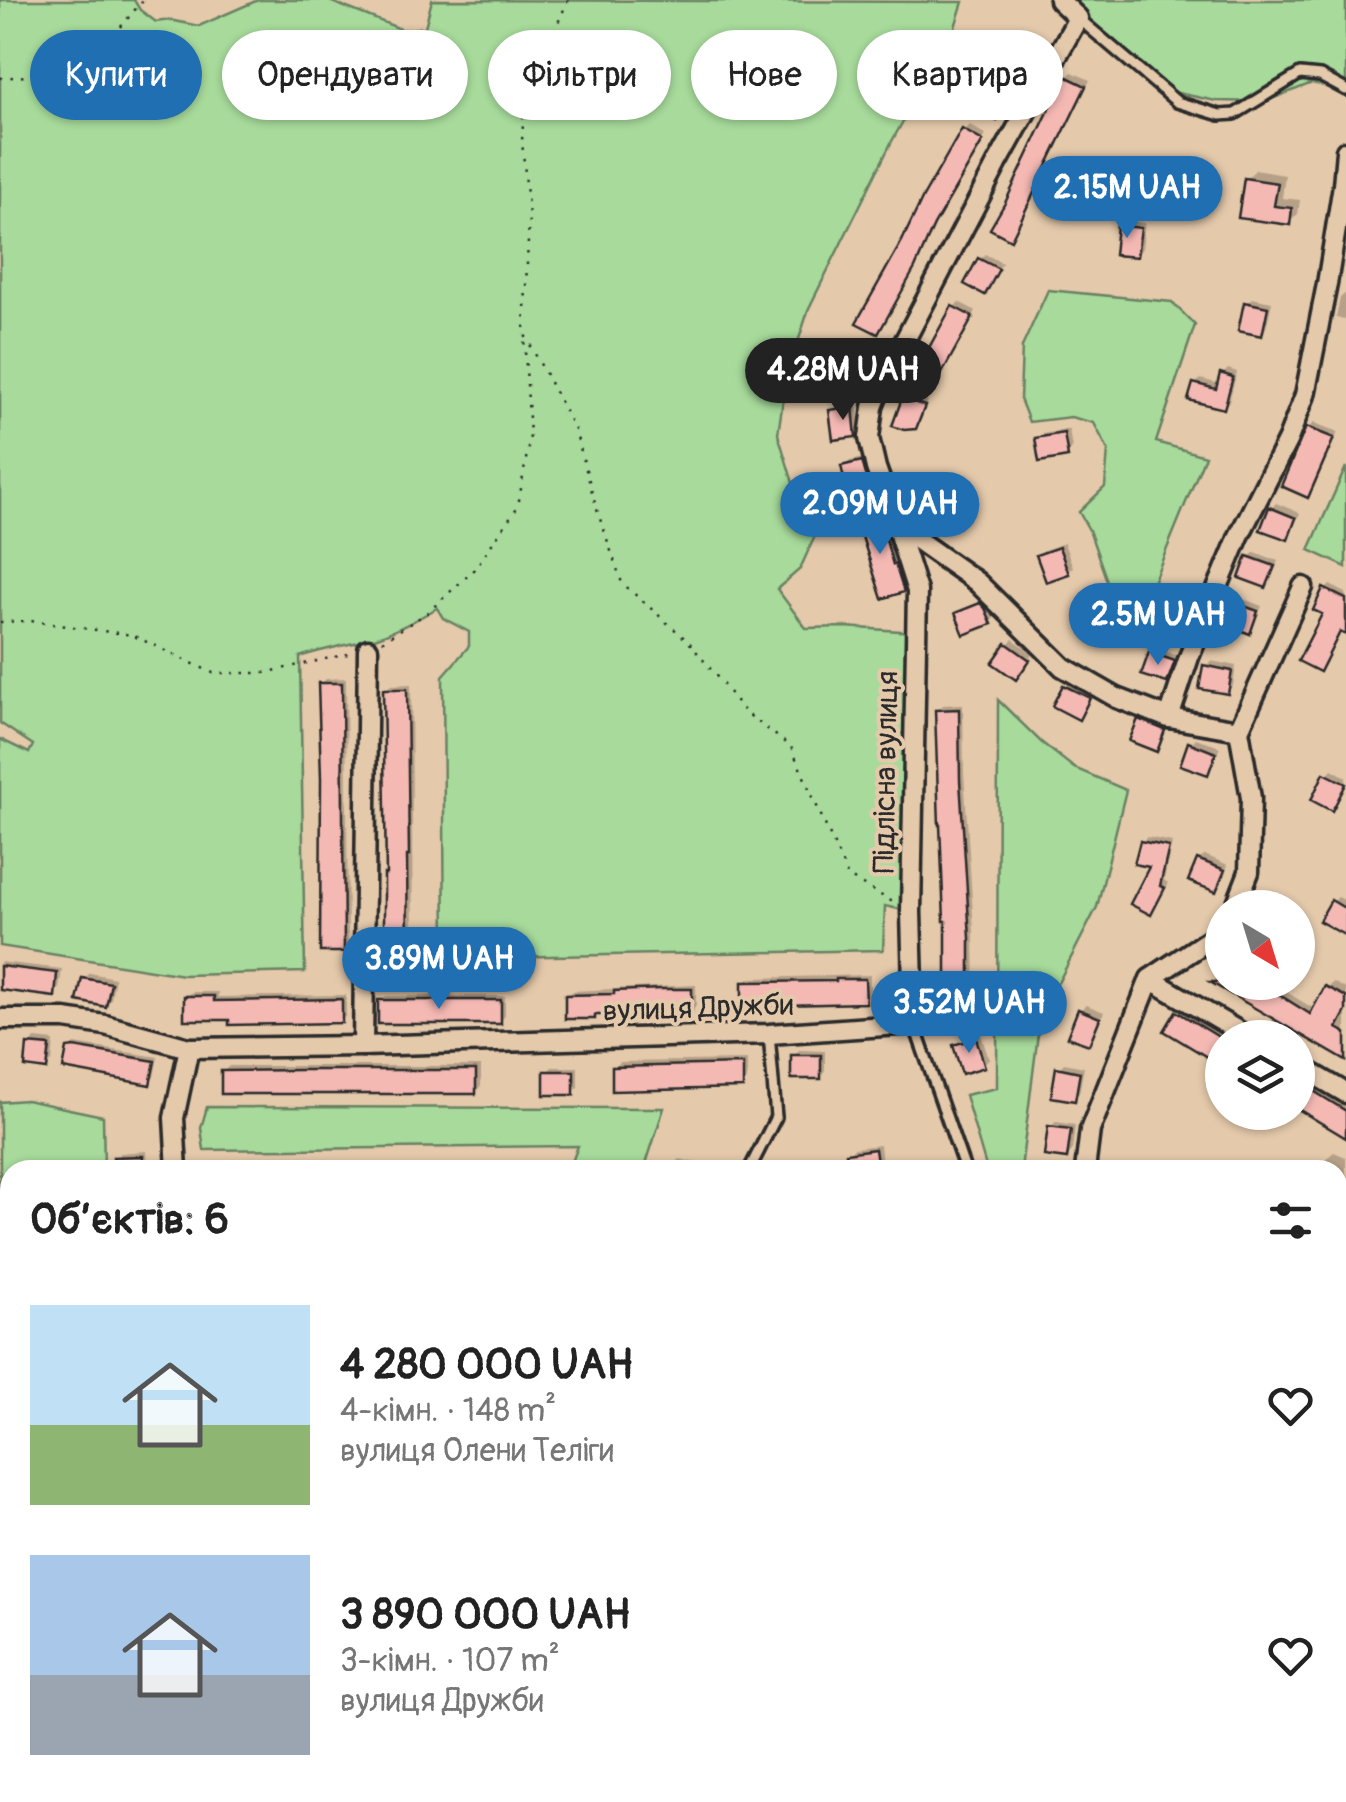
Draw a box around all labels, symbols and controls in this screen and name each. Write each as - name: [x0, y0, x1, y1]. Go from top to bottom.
- chip: Купити: [30, 30, 202, 120]
- chip: Орендувати: [222, 30, 468, 120]
- chip: Фільтри: [488, 30, 671, 120]
- chip: Нове: [691, 30, 837, 120]
- chip: Квартира: [857, 30, 1063, 120]
- pin: 2.15M UAH: [1013, 156, 1241, 241]
- text: 2.15M UAH: [1054, 168, 1200, 208]
- pin: 4.28M UAH: [729, 338, 957, 423]
- text: 4.28M UAH: [767, 350, 919, 390]
- pin: 2.09M UAH: [766, 472, 994, 557]
- text: 2.09M UAH: [802, 484, 958, 524]
- pin: 2.5M UAH: [1055, 583, 1261, 668]
- text: 2.5M UAH: [1091, 595, 1225, 635]
- street label: Підлісна вулиця: [866, 670, 906, 874]
- north arrow: [1205, 890, 1315, 1000]
- map controls: [1205, 890, 1315, 1130]
- pin: 3.89M UAH: [325, 927, 553, 1012]
- text: 3.89M UAH: [364, 939, 514, 979]
- pin: 3.52M UAH: [855, 971, 1083, 1056]
- text: 3.52M UAH: [893, 983, 1045, 1023]
- street label: вулиця Дружби: [602, 986, 794, 1030]
- button: layers: [1205, 1020, 1315, 1130]
- icon: filters: [1263, 1193, 1318, 1248]
- text: Об’єктів: 6: [30, 1194, 229, 1246]
- text: 4 280 000 UAH: [340, 1339, 633, 1391]
- icon: home: [110, 1345, 230, 1465]
- icon: heart: [1263, 1378, 1318, 1433]
- text: 4-кімн. · 148 m²: [340, 1391, 556, 1431]
- text: вулиця Олени Теліги: [340, 1431, 614, 1471]
- text: 3 890 000 UAH: [340, 1589, 630, 1641]
- icon: home: [110, 1595, 230, 1715]
- icon: heart: [1263, 1628, 1318, 1683]
- text: 3-кімн. · 107 m²: [340, 1641, 560, 1681]
- text: вулиця Дружби: [340, 1681, 544, 1721]

